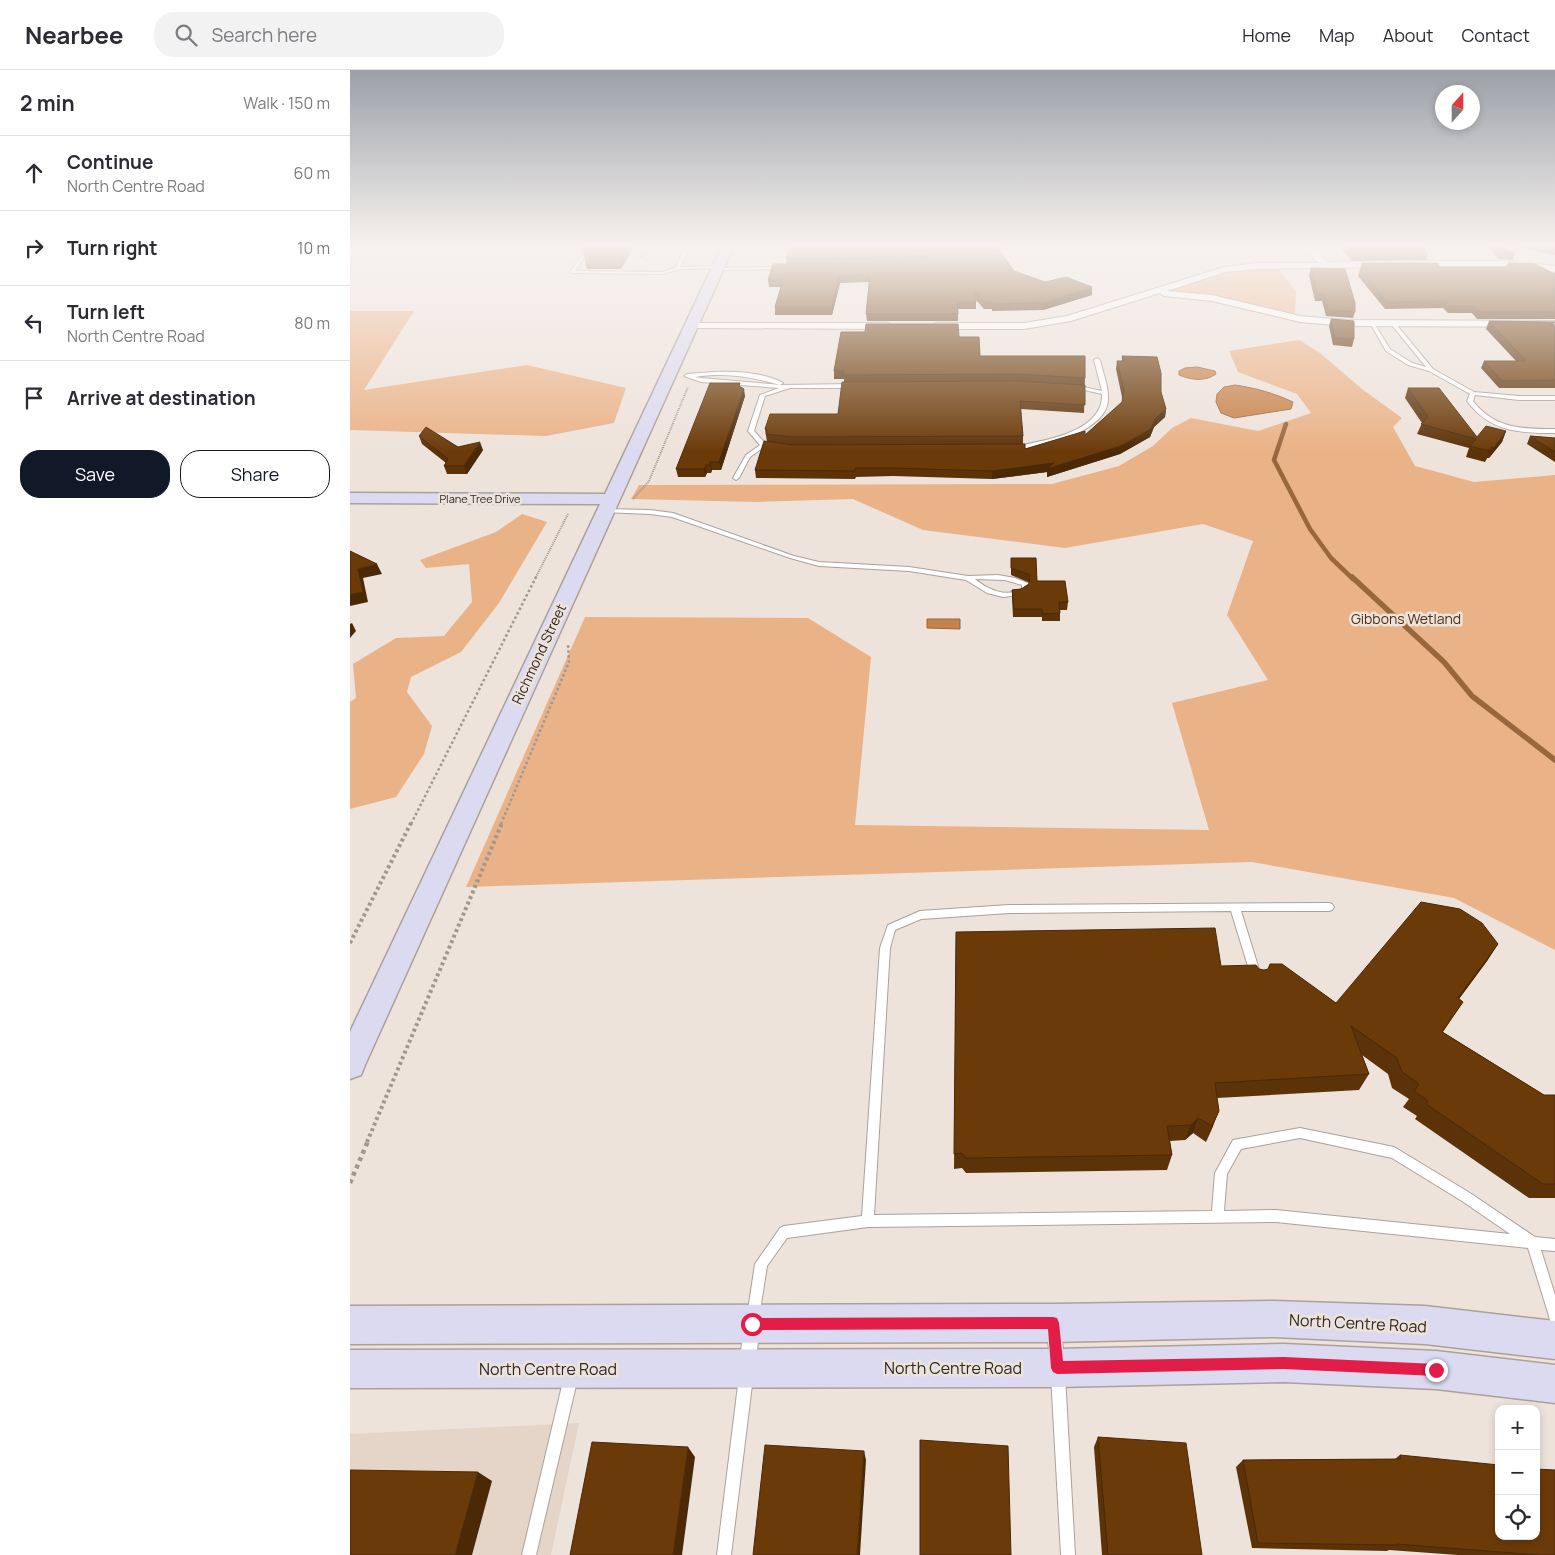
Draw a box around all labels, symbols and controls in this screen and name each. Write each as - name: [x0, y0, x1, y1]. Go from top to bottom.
- search box: [154, 12, 504, 57]
- text: Nearbee: [25, 18, 124, 51]
- icon: search: [172, 21, 200, 49]
- text: Search here: [212, 22, 317, 48]
- text: Home: [1242, 23, 1291, 47]
- text: Map: [1319, 23, 1355, 47]
- text: About: [1383, 23, 1433, 47]
- text: Contact: [1461, 23, 1530, 47]
- north arrow: [1435, 85, 1480, 130]
- text: 2 min: [20, 89, 75, 117]
- text: Walk · 150 m: [243, 92, 330, 114]
- text: Continue: [67, 149, 153, 175]
- icon: ahead: [20, 159, 48, 187]
- text: 60 m: [294, 162, 330, 184]
- text: North Centre Road: [67, 175, 205, 197]
- icon: right: [20, 234, 48, 262]
- text: Turn right: [67, 235, 157, 261]
- text: 10 m: [297, 237, 330, 259]
- text: Turn left: [67, 299, 145, 325]
- icon: left: [20, 309, 48, 337]
- text: 80 m: [294, 312, 330, 334]
- text: North Centre Road: [67, 325, 205, 347]
- icon: arrive: [20, 384, 48, 412]
- text: Arrive at destination: [67, 385, 256, 411]
- button: Save: [20, 450, 170, 498]
- button: Share: [180, 450, 330, 498]
- street label: Plane Tree Drive: [439, 491, 521, 506]
- street label: Richmond Street: [507, 600, 570, 707]
- park label: Gibbons Wetland: [1351, 609, 1461, 628]
- street label: North Centre Road: [1289, 1308, 1427, 1338]
- route start: [741, 1313, 764, 1336]
- street label: North Centre Road: [884, 1357, 1022, 1379]
- street label: North Centre Road: [479, 1358, 617, 1380]
- route end: [1425, 1359, 1448, 1382]
- map controls: [1495, 1405, 1540, 1540]
- button: +: [1495, 1405, 1540, 1450]
- button: −: [1495, 1450, 1540, 1495]
- button: locate: [1495, 1495, 1540, 1540]

